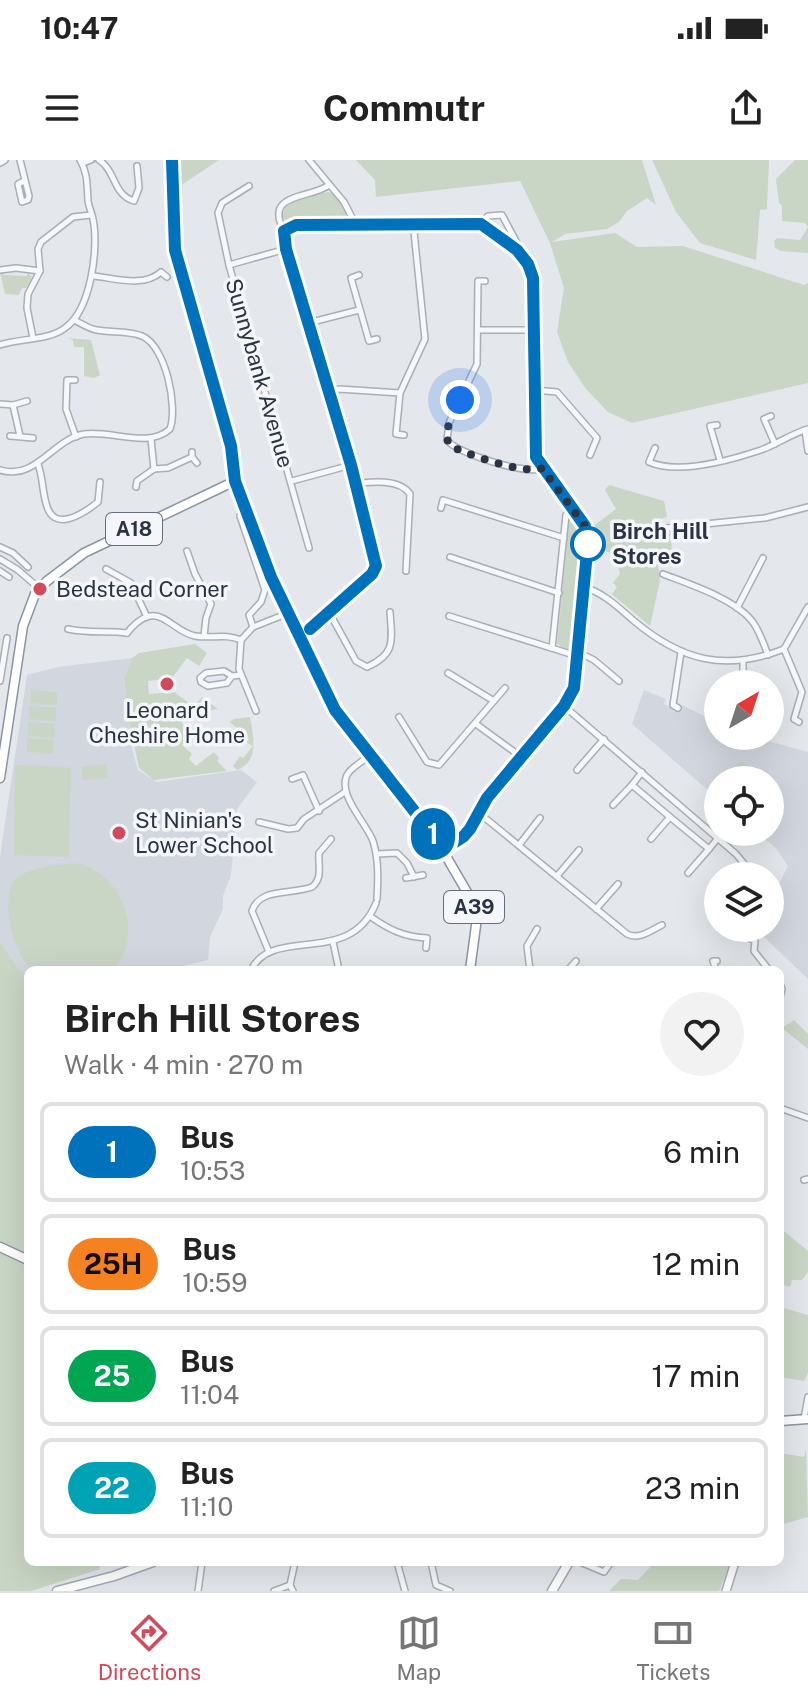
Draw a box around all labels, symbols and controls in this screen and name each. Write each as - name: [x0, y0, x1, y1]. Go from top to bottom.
- text: 10:47: [40, 10, 119, 46]
- icon: menu: [40, 86, 84, 130]
- icon: share: [724, 86, 768, 130]
- text: Commutr: [323, 87, 485, 129]
- street label: Sunnybank Avenue: [221, 275, 299, 471]
- your location: [440, 380, 480, 420]
- road number: A18: [106, 513, 162, 545]
- place label: Birch Hill Stores: [612, 518, 709, 569]
- marker: Birch Hill Stores: [571, 527, 605, 561]
- place label: Bedstead Corner: [56, 576, 228, 602]
- marker: Bedstead Corner: [31, 580, 49, 598]
- north arrow: [704, 670, 784, 750]
- map controls: [704, 670, 784, 942]
- marker: Leonard Cheshire Home: [158, 675, 176, 693]
- place label: Leonard Cheshire Home: [89, 697, 245, 748]
- button: locate: [704, 766, 784, 846]
- place label: St Ninian's Lower School: [135, 807, 274, 858]
- line badge: 1: [407, 808, 459, 860]
- text: 1: [427, 817, 439, 850]
- marker: St Ninian's Lower School: [110, 824, 128, 842]
- button: layers: [704, 862, 784, 942]
- road number: A39: [444, 891, 504, 923]
- button: heart: [660, 992, 744, 1076]
- text: Birch Hill Stores: [64, 996, 360, 1041]
- text: Walk · 4 min · 270 m: [64, 1049, 303, 1080]
- text: Bus: [180, 1119, 234, 1155]
- text: 6 min: [663, 1134, 740, 1170]
- text: 1: [106, 1135, 118, 1168]
- text: 10:53: [180, 1155, 245, 1186]
- text: Bus: [182, 1231, 236, 1267]
- text: 12 min: [652, 1246, 740, 1282]
- text: 25H: [84, 1247, 142, 1280]
- text: 10:59: [182, 1267, 248, 1298]
- text: Bus: [180, 1343, 234, 1379]
- text: 17 min: [652, 1358, 740, 1394]
- text: 25: [94, 1359, 130, 1392]
- text: 11:04: [180, 1379, 239, 1410]
- text: Bus: [180, 1455, 234, 1491]
- text: 23 min: [645, 1470, 740, 1506]
- text: 22: [94, 1471, 130, 1504]
- text: 11:10: [180, 1491, 234, 1522]
- tab: Directions: [98, 1611, 201, 1685]
- tab: Map: [396, 1611, 441, 1685]
- tab: Tickets: [637, 1611, 710, 1685]

